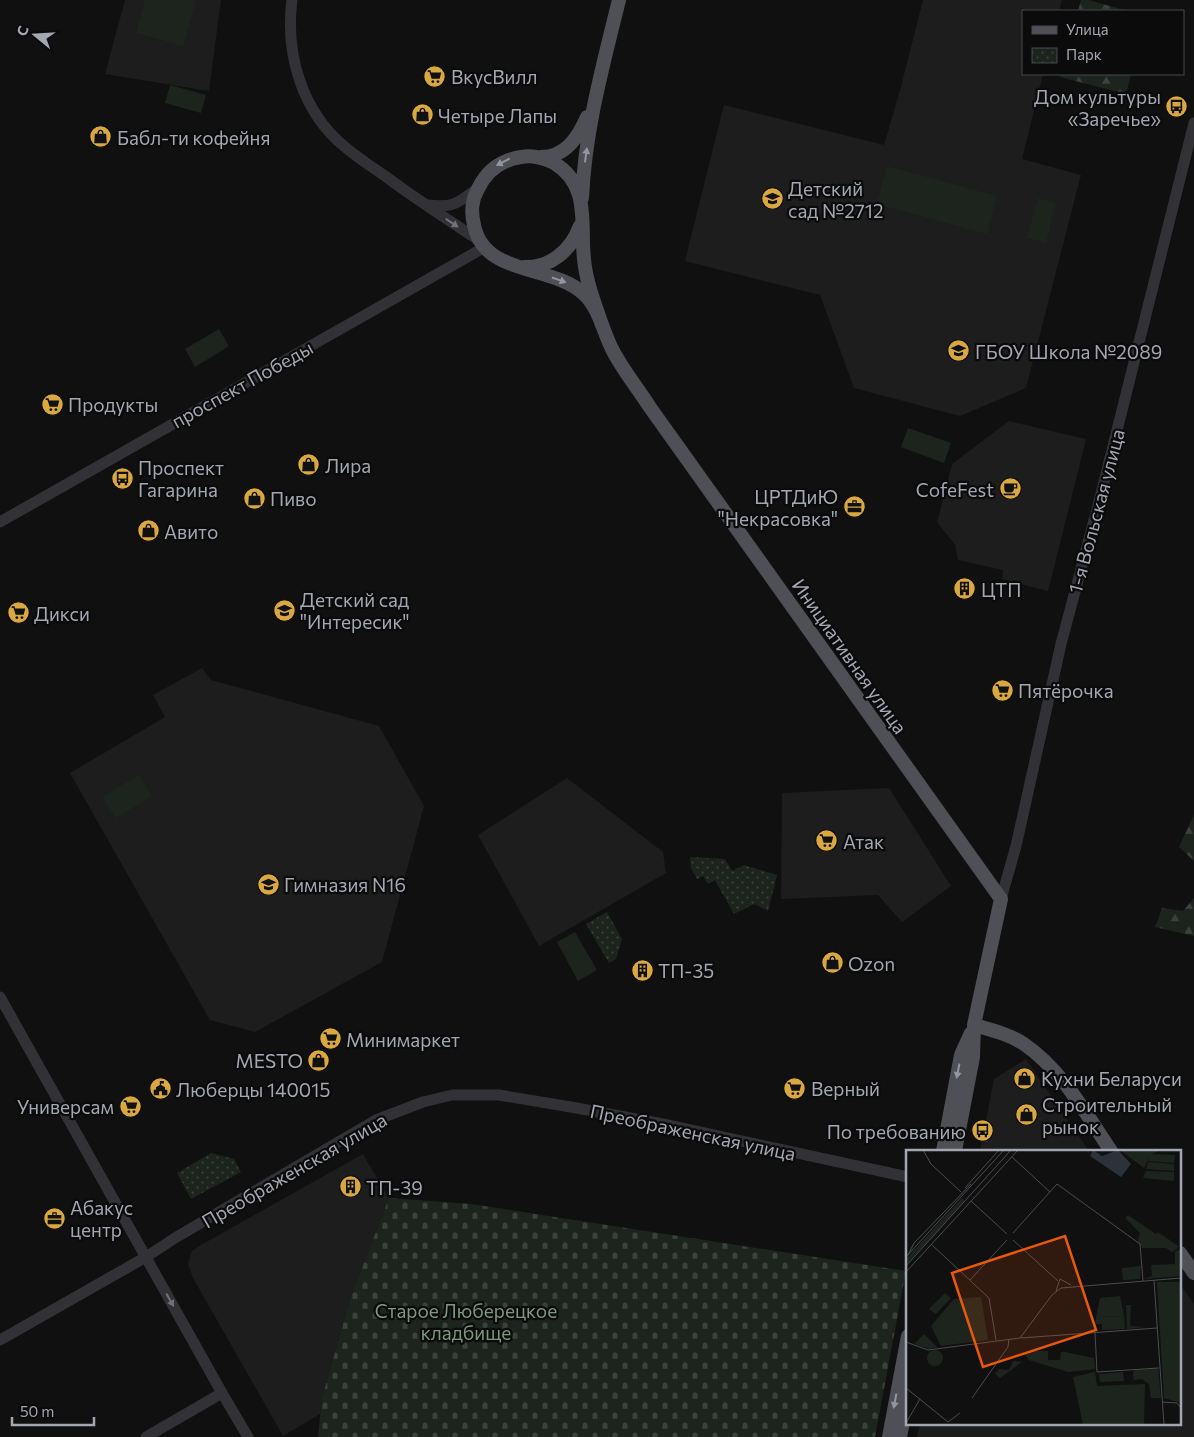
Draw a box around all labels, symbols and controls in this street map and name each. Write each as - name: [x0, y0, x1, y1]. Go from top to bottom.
- north arrow: [10, 10, 60, 60]
- legend: [1022, 10, 1184, 75]
- text: Улица: [1066, 20, 1108, 38]
- text: С: [13, 24, 32, 38]
- text: Парк: [1066, 45, 1102, 63]
- supermarket icon: ВкусВилл: [423, 64, 447, 88]
- place label: ВкусВилл: [451, 65, 537, 88]
- place label: Дом культуры «Заречье»: [1034, 85, 1161, 130]
- bus stop icon: Дом культуры «Заречье»: [1165, 95, 1189, 119]
- shop icon: Четыре Лапы: [410, 103, 434, 127]
- place label: Четыре Лапы: [438, 104, 557, 127]
- shop icon: Бабл-ти кофейня: [89, 125, 113, 149]
- place label: Бабл-ти кофейня: [117, 126, 270, 149]
- one-way arrow: [582, 147, 590, 163]
- one-way arrow: [496, 159, 510, 167]
- place label: Детский сад №2712: [788, 177, 883, 222]
- school or university icon: Детский сад №2712: [760, 187, 784, 211]
- one-way arrow: [445, 218, 459, 227]
- one-way arrow: [551, 277, 566, 284]
- street label: проспект Победы: [167, 336, 317, 432]
- school or university icon: ГБОУ Школа №2089: [947, 339, 971, 363]
- place label: ГБОУ Школа №2089: [975, 340, 1162, 363]
- supermarket icon: Продукты: [40, 392, 64, 416]
- place label: Продукты: [68, 393, 158, 416]
- street label: 1-я Вольская улица: [1063, 426, 1129, 596]
- shop icon: Лира: [297, 453, 321, 477]
- place label: Лира: [325, 454, 371, 477]
- place label: Проспект Гагарина: [138, 456, 224, 501]
- bus stop icon: Проспект Гагарина: [110, 466, 134, 490]
- cafe icon: CofeFest: [998, 477, 1022, 501]
- place label: CofeFest: [916, 478, 994, 501]
- place label: ЦРТДиЮ "Некрасовка": [718, 485, 838, 530]
- shop icon: Пиво: [242, 486, 266, 510]
- place label: Пиво: [270, 487, 317, 510]
- office icon: ЦРТДиЮ "Некрасовка": [842, 495, 866, 519]
- shop icon: Авито: [136, 519, 160, 543]
- place label: Авито: [164, 520, 218, 543]
- street label: Инициативная улица: [788, 574, 912, 738]
- building icon: ЦТП: [953, 577, 977, 601]
- place label: ЦТП: [981, 578, 1021, 601]
- place label: Детский сад "Интересик": [300, 588, 410, 633]
- school or university icon: Детский сад "Интересик": [272, 598, 296, 622]
- supermarket icon: Дикси: [6, 601, 30, 625]
- place label: Дикси: [34, 602, 90, 625]
- supermarket icon: Пятёрочка: [990, 678, 1014, 702]
- place label: Пятёрочка: [1018, 679, 1114, 702]
- supermarket icon: Атак: [815, 829, 839, 853]
- place label: Атак: [843, 830, 884, 853]
- school or university icon: Гимназия N16: [256, 872, 280, 896]
- place label: Гимназия N16: [284, 873, 406, 896]
- shop icon: Ozon: [820, 951, 844, 975]
- place label: Ozon: [848, 952, 895, 975]
- building icon: ТП-35: [630, 958, 654, 982]
- place label: ТП-35: [658, 959, 714, 982]
- supermarket icon: Минимаркет: [318, 1027, 342, 1051]
- place label: Минимаркет: [346, 1028, 460, 1051]
- shop icon: MESTO: [307, 1048, 331, 1072]
- place label: MESTO: [236, 1049, 303, 1072]
- one-way arrow: [953, 1063, 961, 1079]
- shop icon: Кухни Беларуси: [1013, 1066, 1037, 1090]
- place label: Кухни Беларуси: [1041, 1067, 1182, 1090]
- supermarket icon: Верный: [783, 1076, 807, 1100]
- public building icon: Люберцы 140015: [148, 1077, 172, 1101]
- place label: Верный: [811, 1077, 880, 1100]
- place label: Люберцы 140015: [176, 1078, 330, 1101]
- place label: Строительный рынок: [1042, 1093, 1172, 1138]
- supermarket icon: Универсам: [118, 1094, 142, 1118]
- place label: Универсам: [17, 1095, 114, 1118]
- street label: Преображенская улица: [588, 1099, 798, 1165]
- shop icon: Строительный рынок: [1014, 1103, 1038, 1127]
- street label: Преображенская улица: [197, 1108, 391, 1232]
- bus stop icon: По требованию: [970, 1119, 994, 1143]
- place label: По требованию: [827, 1120, 966, 1143]
- inset map: [906, 1150, 1182, 1424]
- building icon: ТП-39: [338, 1175, 362, 1199]
- place label: ТП-39: [366, 1176, 423, 1199]
- place label: Абакус центр: [70, 1196, 133, 1241]
- office icon: Абакус центр: [42, 1206, 66, 1230]
- one-way arrow: [166, 1293, 174, 1307]
- park label: Старое Люберецкое кладбище: [375, 1299, 557, 1344]
- one-way arrow: [891, 1393, 899, 1409]
- scale bar: [12, 1394, 95, 1426]
- text: 50 m: [20, 1402, 54, 1420]

